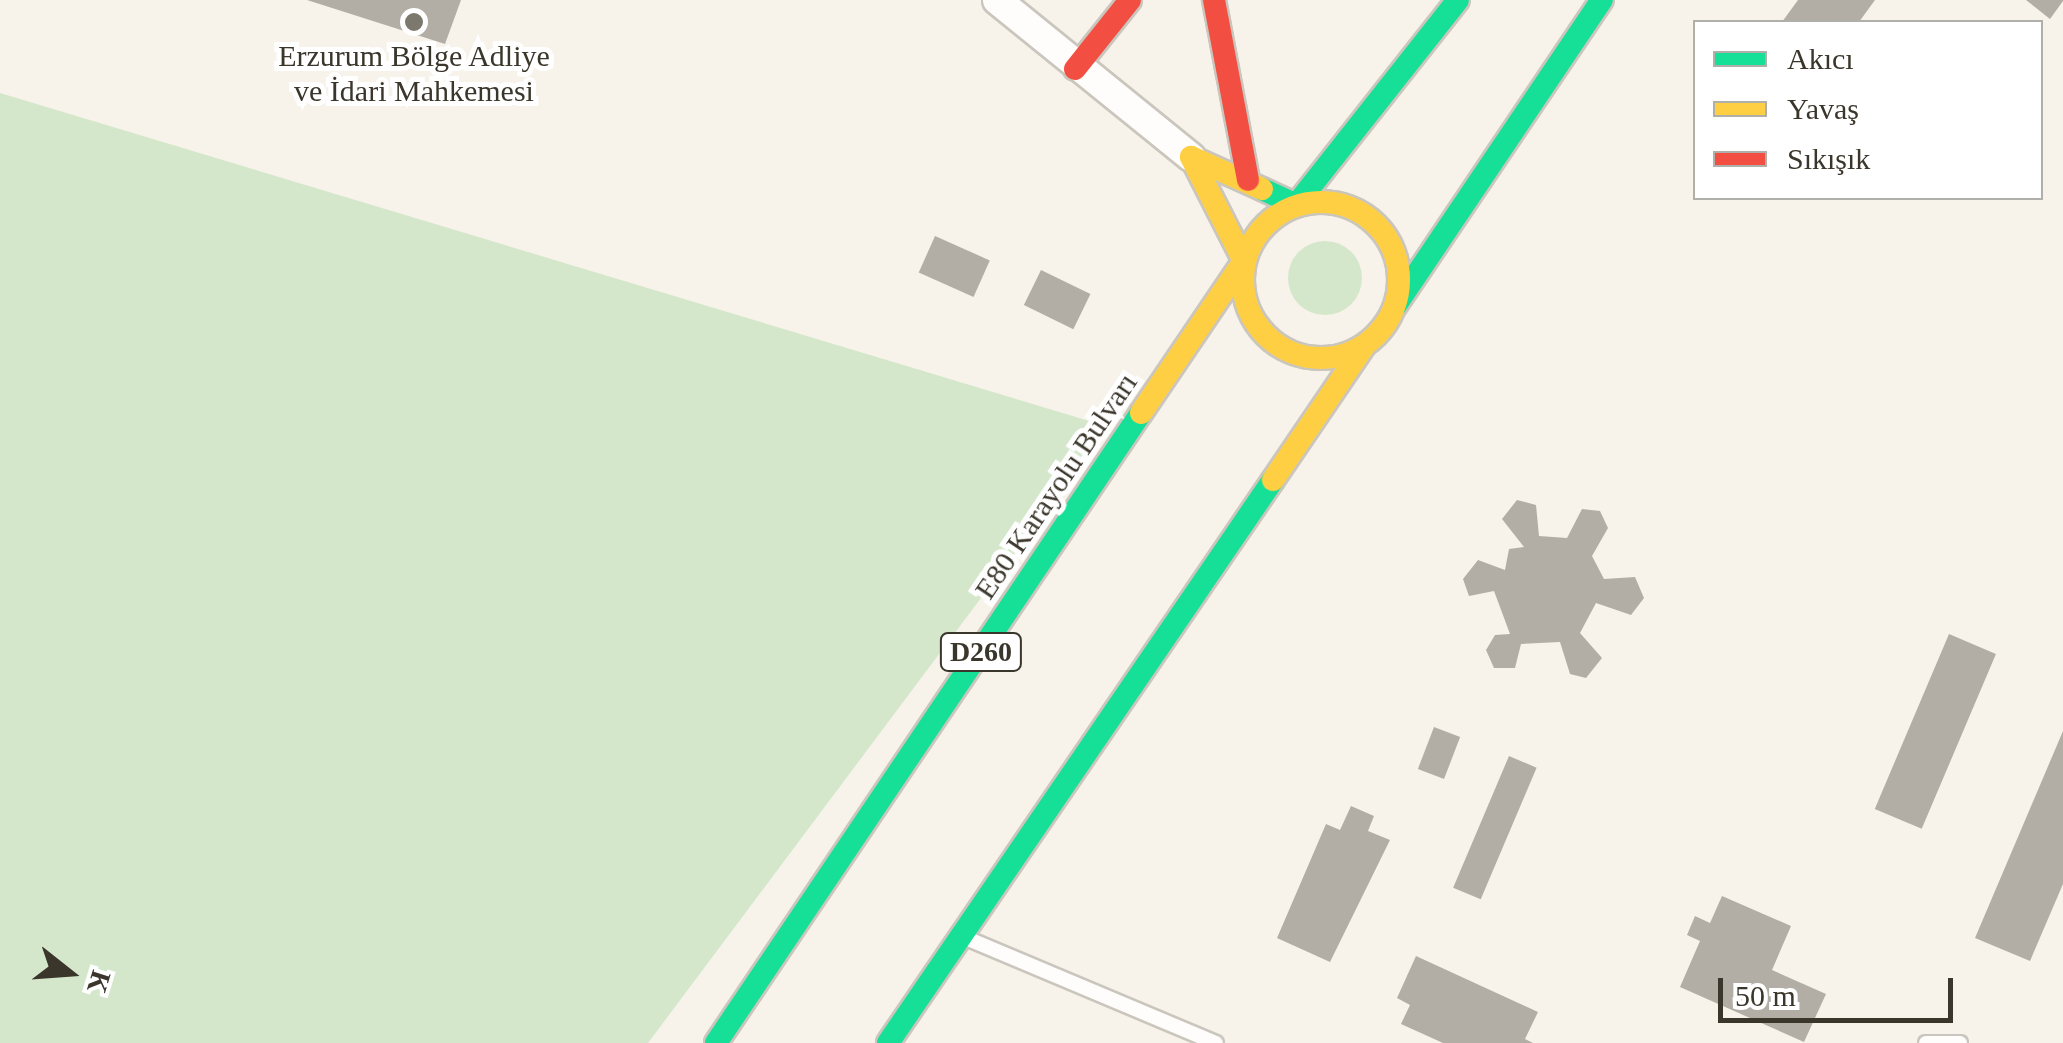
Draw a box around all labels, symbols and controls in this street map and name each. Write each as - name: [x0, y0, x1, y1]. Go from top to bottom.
- marker: Erzurum Bölge Adliye ve İdari Mahkemesi: [403, 11, 425, 33]
- legend: [1693, 20, 2043, 200]
- place label: Erzurum Bölge Adliye ve İdari Mahkemesi: [277, 38, 551, 108]
- text: Akıcı: [1787, 42, 1854, 75]
- text: Yavaş: [1787, 92, 1859, 125]
- text: Sıkışık: [1787, 142, 1870, 175]
- street label: E80 Karayolu Bulvarı: [967, 366, 1145, 606]
- road number: D260: [938, 629, 1024, 675]
- north arrow: [20, 923, 120, 1023]
- scale bar: [1723, 958, 1958, 1020]
- text: K: [81, 967, 117, 997]
- text: 50 m: [1735, 979, 1796, 1012]

